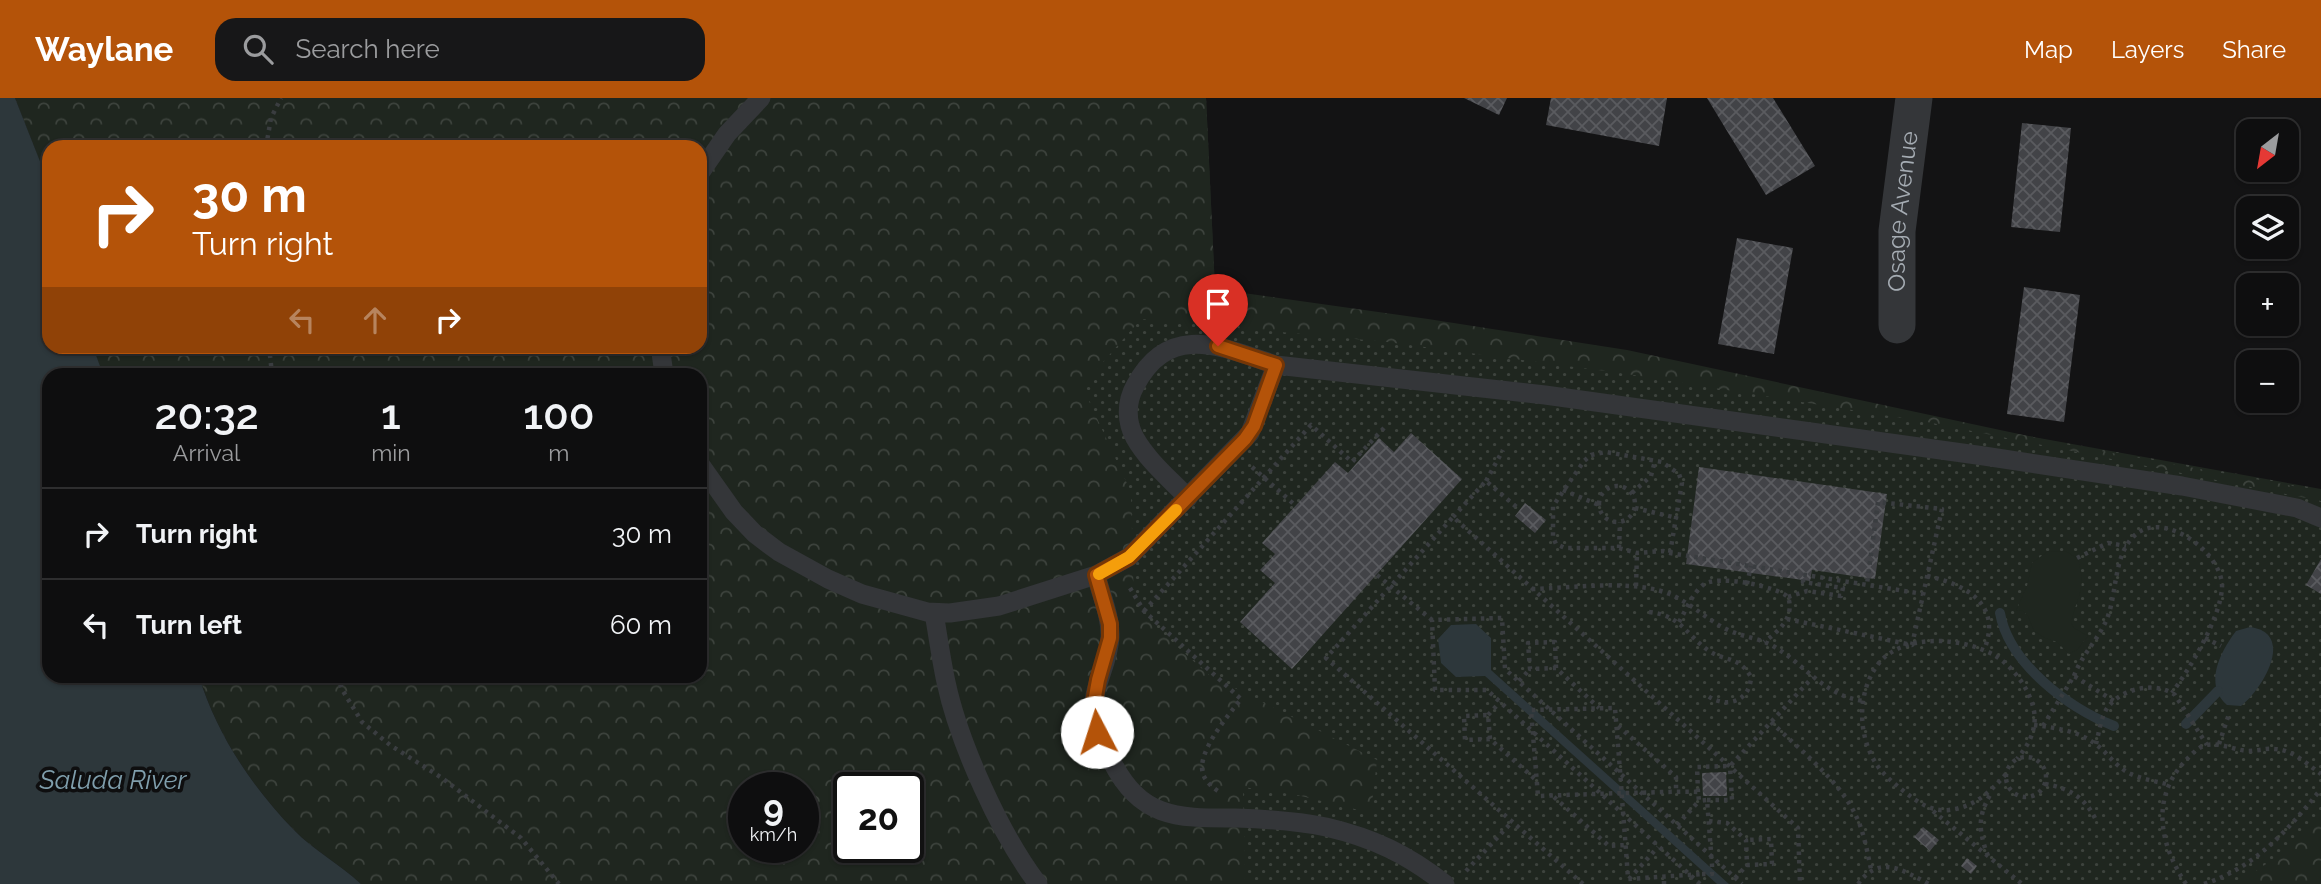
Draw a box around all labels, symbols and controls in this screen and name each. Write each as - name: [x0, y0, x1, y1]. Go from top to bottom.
- search box: [215, 18, 705, 81]
- text: Waylane: [35, 30, 173, 69]
- icon: search: [239, 30, 277, 68]
- text: Search here: [295, 34, 440, 64]
- text: Map: [2024, 35, 2073, 64]
- text: Layers: [2111, 35, 2184, 64]
- text: Share: [2222, 35, 2286, 64]
- north arrow: [2236, 119, 2300, 182]
- map controls: [2236, 119, 2299, 413]
- street label: Osage Avenue: [1882, 129, 1924, 292]
- text: 30 m: [192, 166, 307, 223]
- icon: right: [77, 168, 168, 259]
- button: layers: [2236, 196, 2299, 259]
- text: Turn right: [192, 225, 333, 262]
- button: +: [2236, 273, 2299, 336]
- pin: [1188, 274, 1248, 346]
- icon: arrive: [1199, 285, 1237, 323]
- icon: left: [283, 301, 321, 339]
- icon: ahead: [356, 301, 394, 339]
- icon: right: [429, 301, 467, 339]
- button: −: [2236, 350, 2299, 413]
- text: 20:32: [154, 390, 259, 439]
- text: 1: [381, 390, 401, 439]
- text: 100: [523, 390, 595, 439]
- text: Arrival: [173, 439, 240, 466]
- text: min: [371, 439, 411, 466]
- text: m: [548, 439, 569, 466]
- icon: right: [77, 515, 115, 553]
- text: Turn right: [136, 519, 257, 549]
- text: 30 m: [612, 519, 672, 549]
- icon: left: [77, 606, 115, 644]
- text: Turn left: [136, 610, 242, 640]
- text: 60 m: [610, 610, 672, 640]
- position arrow: [1060, 695, 1134, 769]
- water label: Saluda River: [38, 765, 188, 795]
- speed limit sign: 20: [833, 772, 924, 863]
- text: 9: [763, 788, 784, 829]
- text: km/h: [750, 824, 797, 845]

